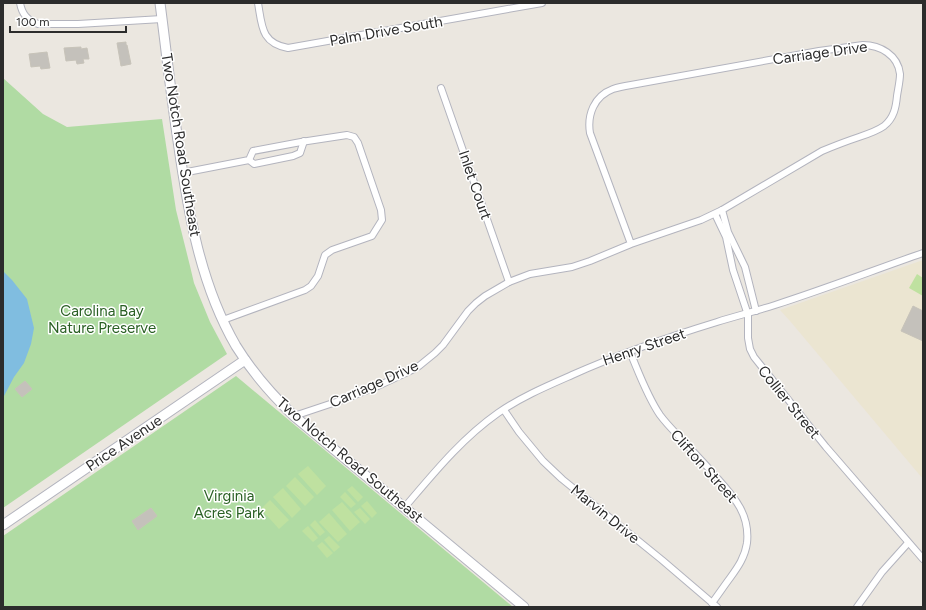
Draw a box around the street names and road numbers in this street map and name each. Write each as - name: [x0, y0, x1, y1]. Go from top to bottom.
- street label: Palm Drive South: [328, 12, 444, 50]
- street label: Carriage Drive: [772, 37, 868, 69]
- street label: Two Notch Road Southeast: [158, 52, 204, 238]
- street label: Inlet Court: [455, 148, 495, 222]
- street label: Henry Street: [600, 324, 688, 370]
- street label: Carriage Drive: [327, 356, 421, 412]
- street label: Collier Street: [754, 362, 824, 442]
- street label: Two Notch Road Southeast: [273, 394, 427, 527]
- street label: Price Avenue: [83, 411, 165, 475]
- street label: Clifton Street: [667, 426, 742, 506]
- street label: Marvin Drive: [567, 481, 643, 547]

